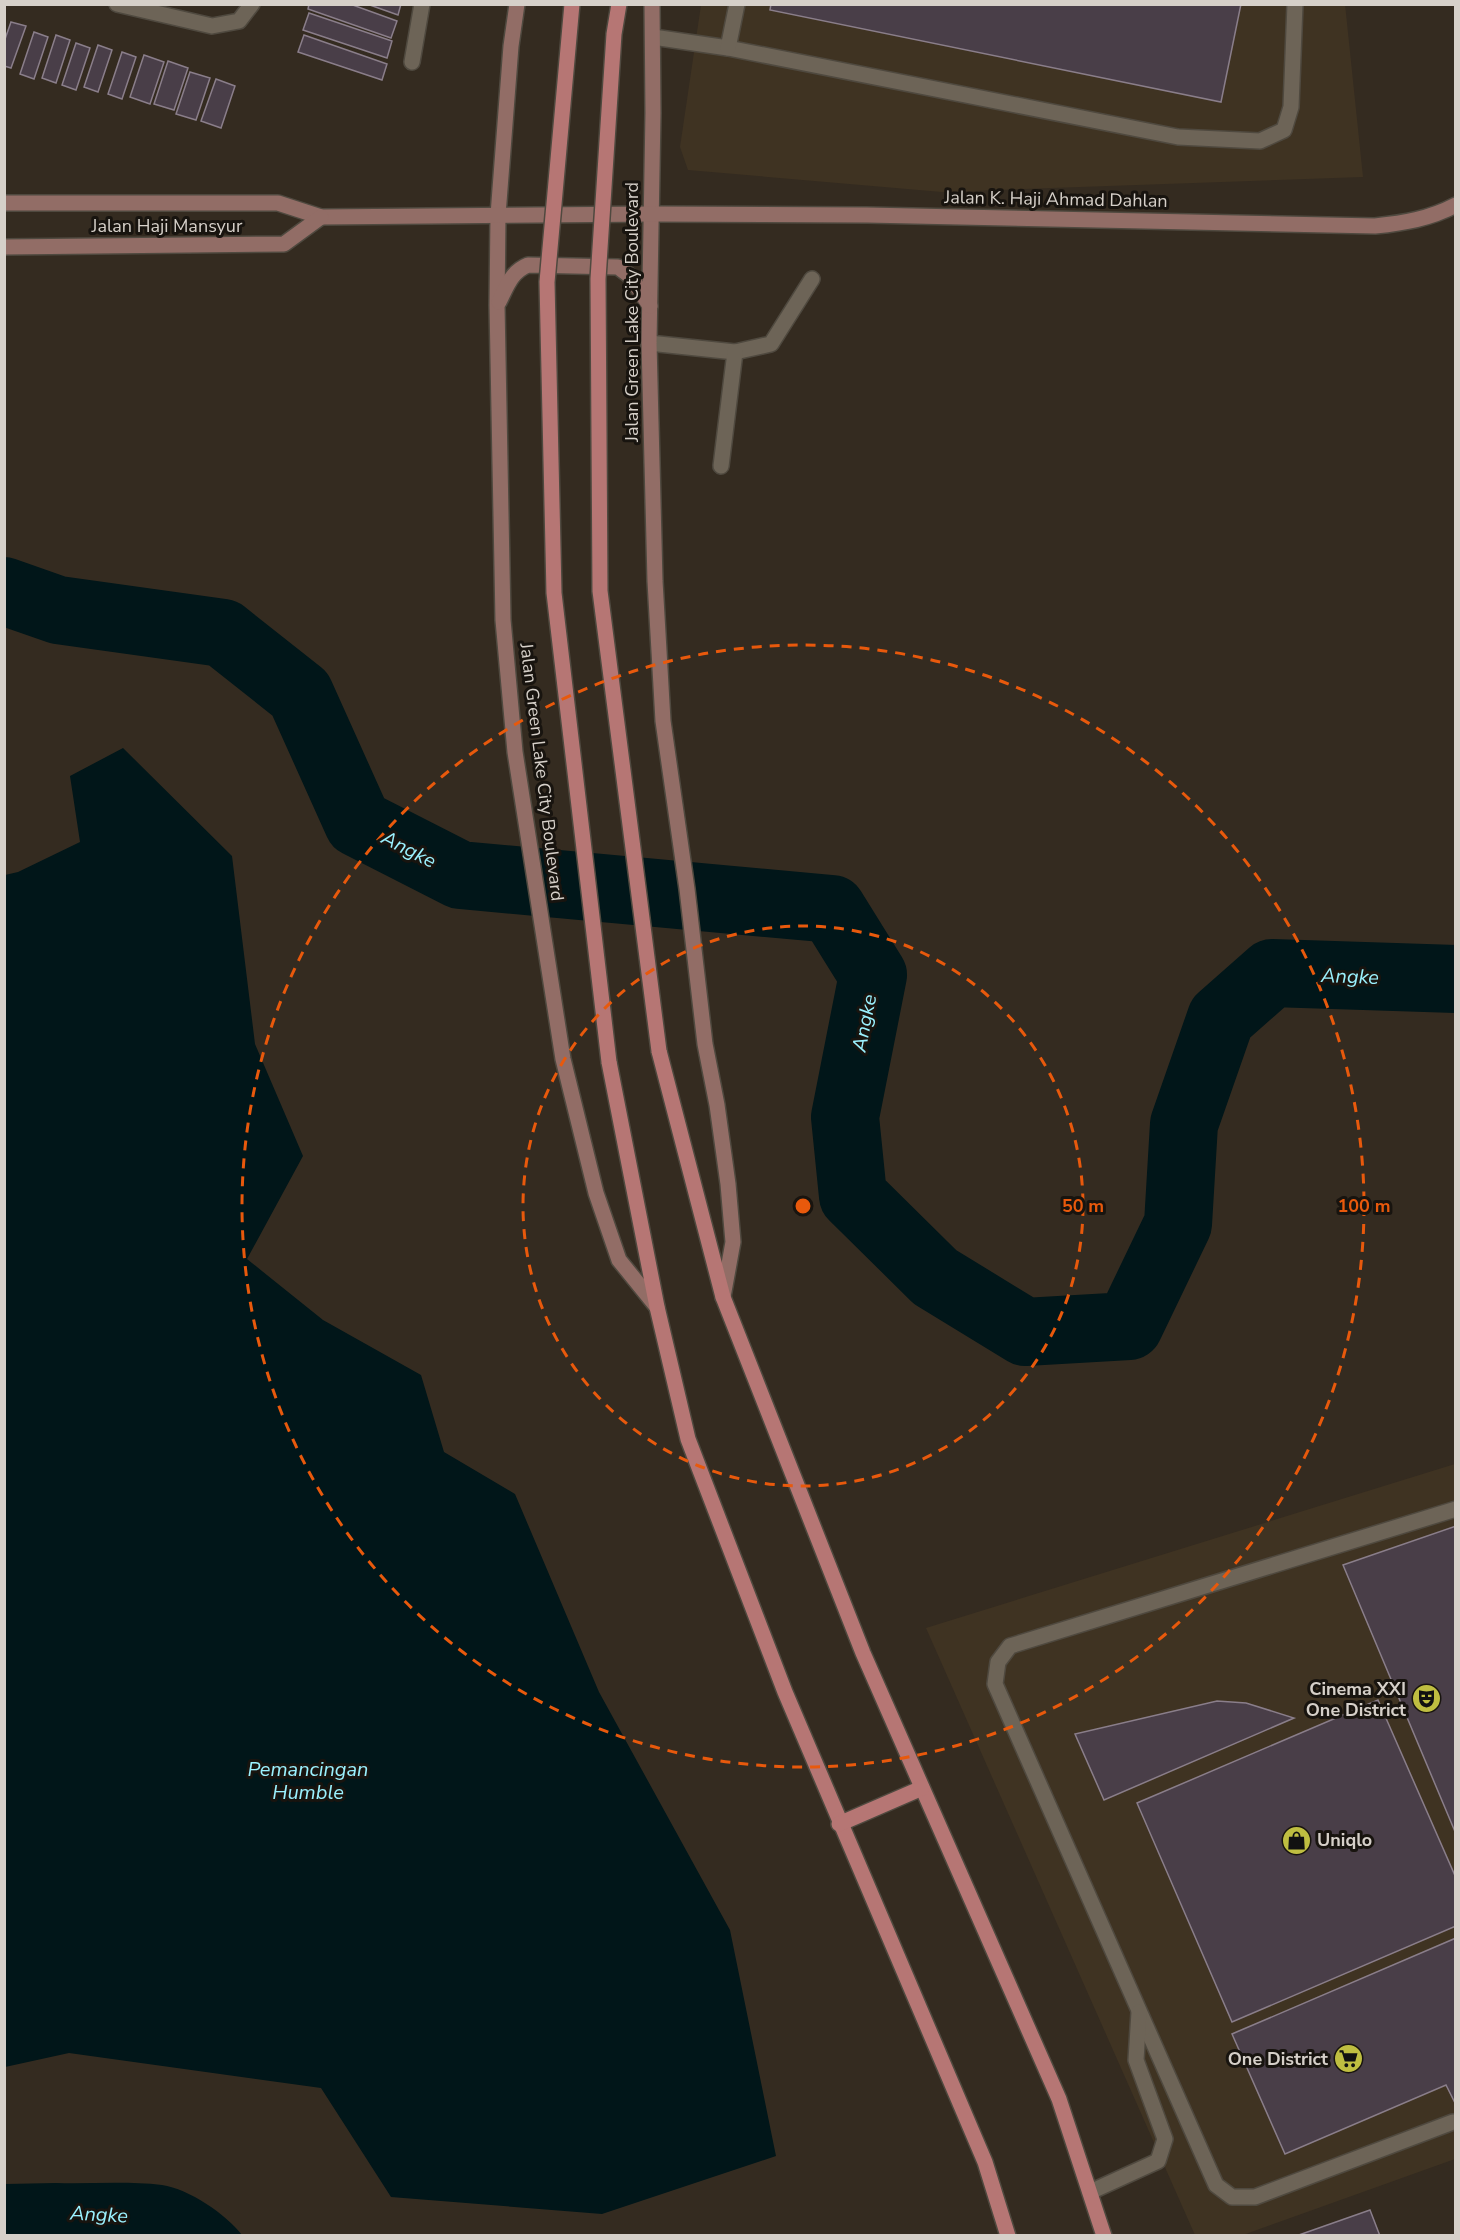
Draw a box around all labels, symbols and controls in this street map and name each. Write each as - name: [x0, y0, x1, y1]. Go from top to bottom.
- street label: Jalan Green Lake City Boulevard: [620, 182, 644, 443]
- street label: Jalan K. Haji Ahmad Dahlan: [943, 185, 1168, 213]
- street label: Jalan Haji Mansyur: [91, 214, 243, 238]
- street label: Jalan Green Lake City Boulevard: [514, 641, 570, 902]
- water label: Angke: [376, 824, 441, 875]
- water label: Angke: [1319, 962, 1380, 991]
- water label: Angke: [846, 992, 883, 1055]
- text: 50 m: [1062, 1194, 1104, 1218]
- text: 100 m: [1337, 1194, 1391, 1218]
- centre of rings: [793, 1196, 813, 1216]
- place label: Cinema XXI One District: [1306, 1677, 1406, 1722]
- theatre icon: Cinema XXI One District: [1411, 1683, 1443, 1715]
- water label: Pemancingan Humble: [248, 1756, 368, 1806]
- shop icon: Uniqlo: [1280, 1824, 1312, 1856]
- place label: Uniqlo: [1317, 1828, 1372, 1852]
- supermarket icon: One District: [1333, 2043, 1365, 2075]
- place label: One District: [1228, 2047, 1328, 2071]
- water label: Angke: [68, 2199, 129, 2230]

